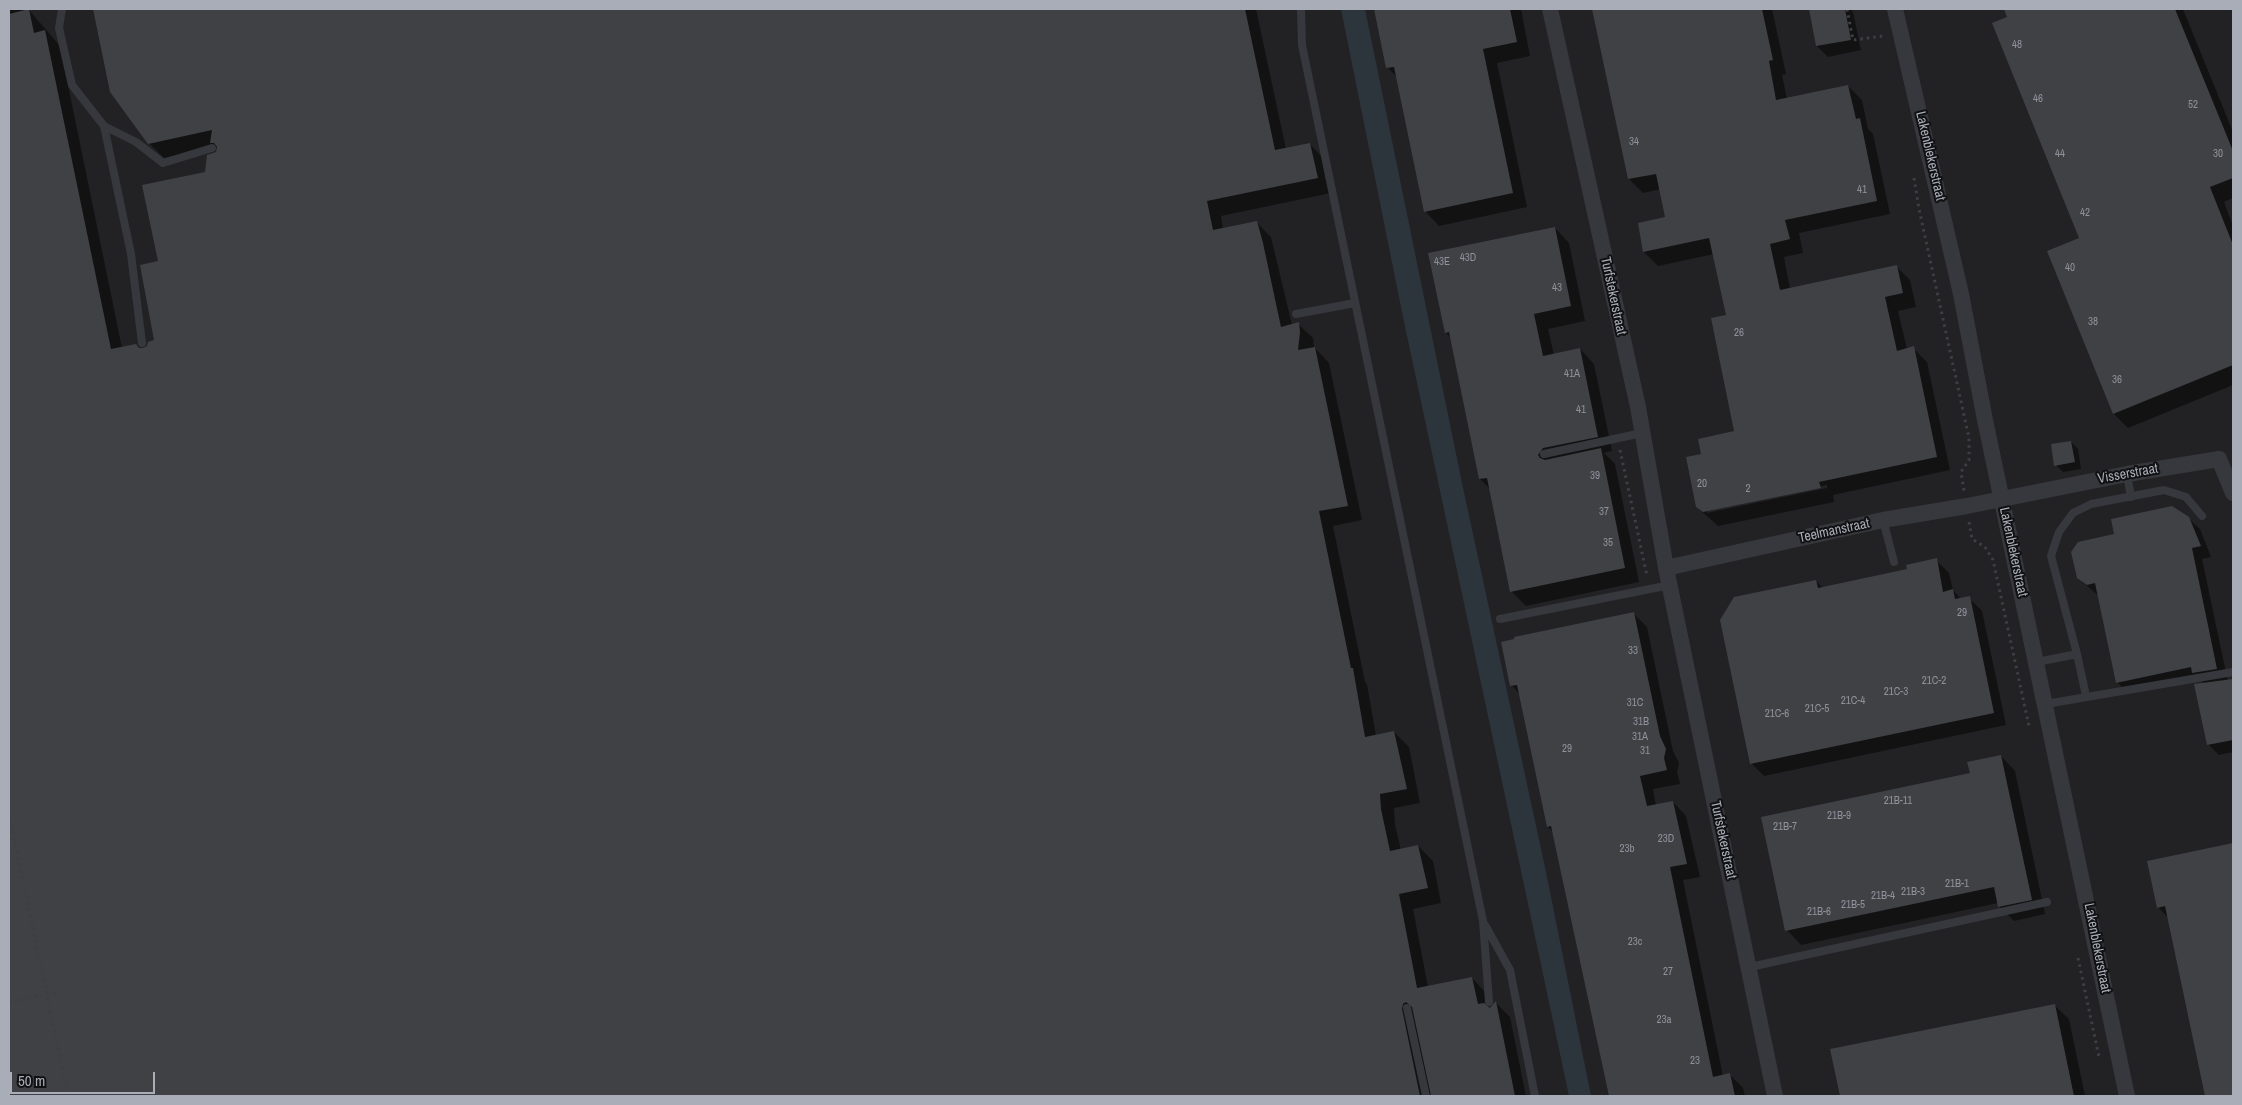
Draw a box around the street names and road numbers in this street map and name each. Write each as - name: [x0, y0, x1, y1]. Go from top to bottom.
- street label: Lakenblekerstraat: [1912, 110, 1948, 202]
- street label: Turfstekerstraat: [1597, 255, 1629, 337]
- street label: Visserstraat: [2096, 460, 2160, 488]
- street label: Lakenblekerstraat: [1995, 506, 2031, 598]
- street label: Teelmanstraat: [1797, 515, 1871, 547]
- street label: Turfstekerstraat: [1707, 799, 1739, 881]
- street label: Lakenblekerstraat: [2080, 902, 2114, 994]

